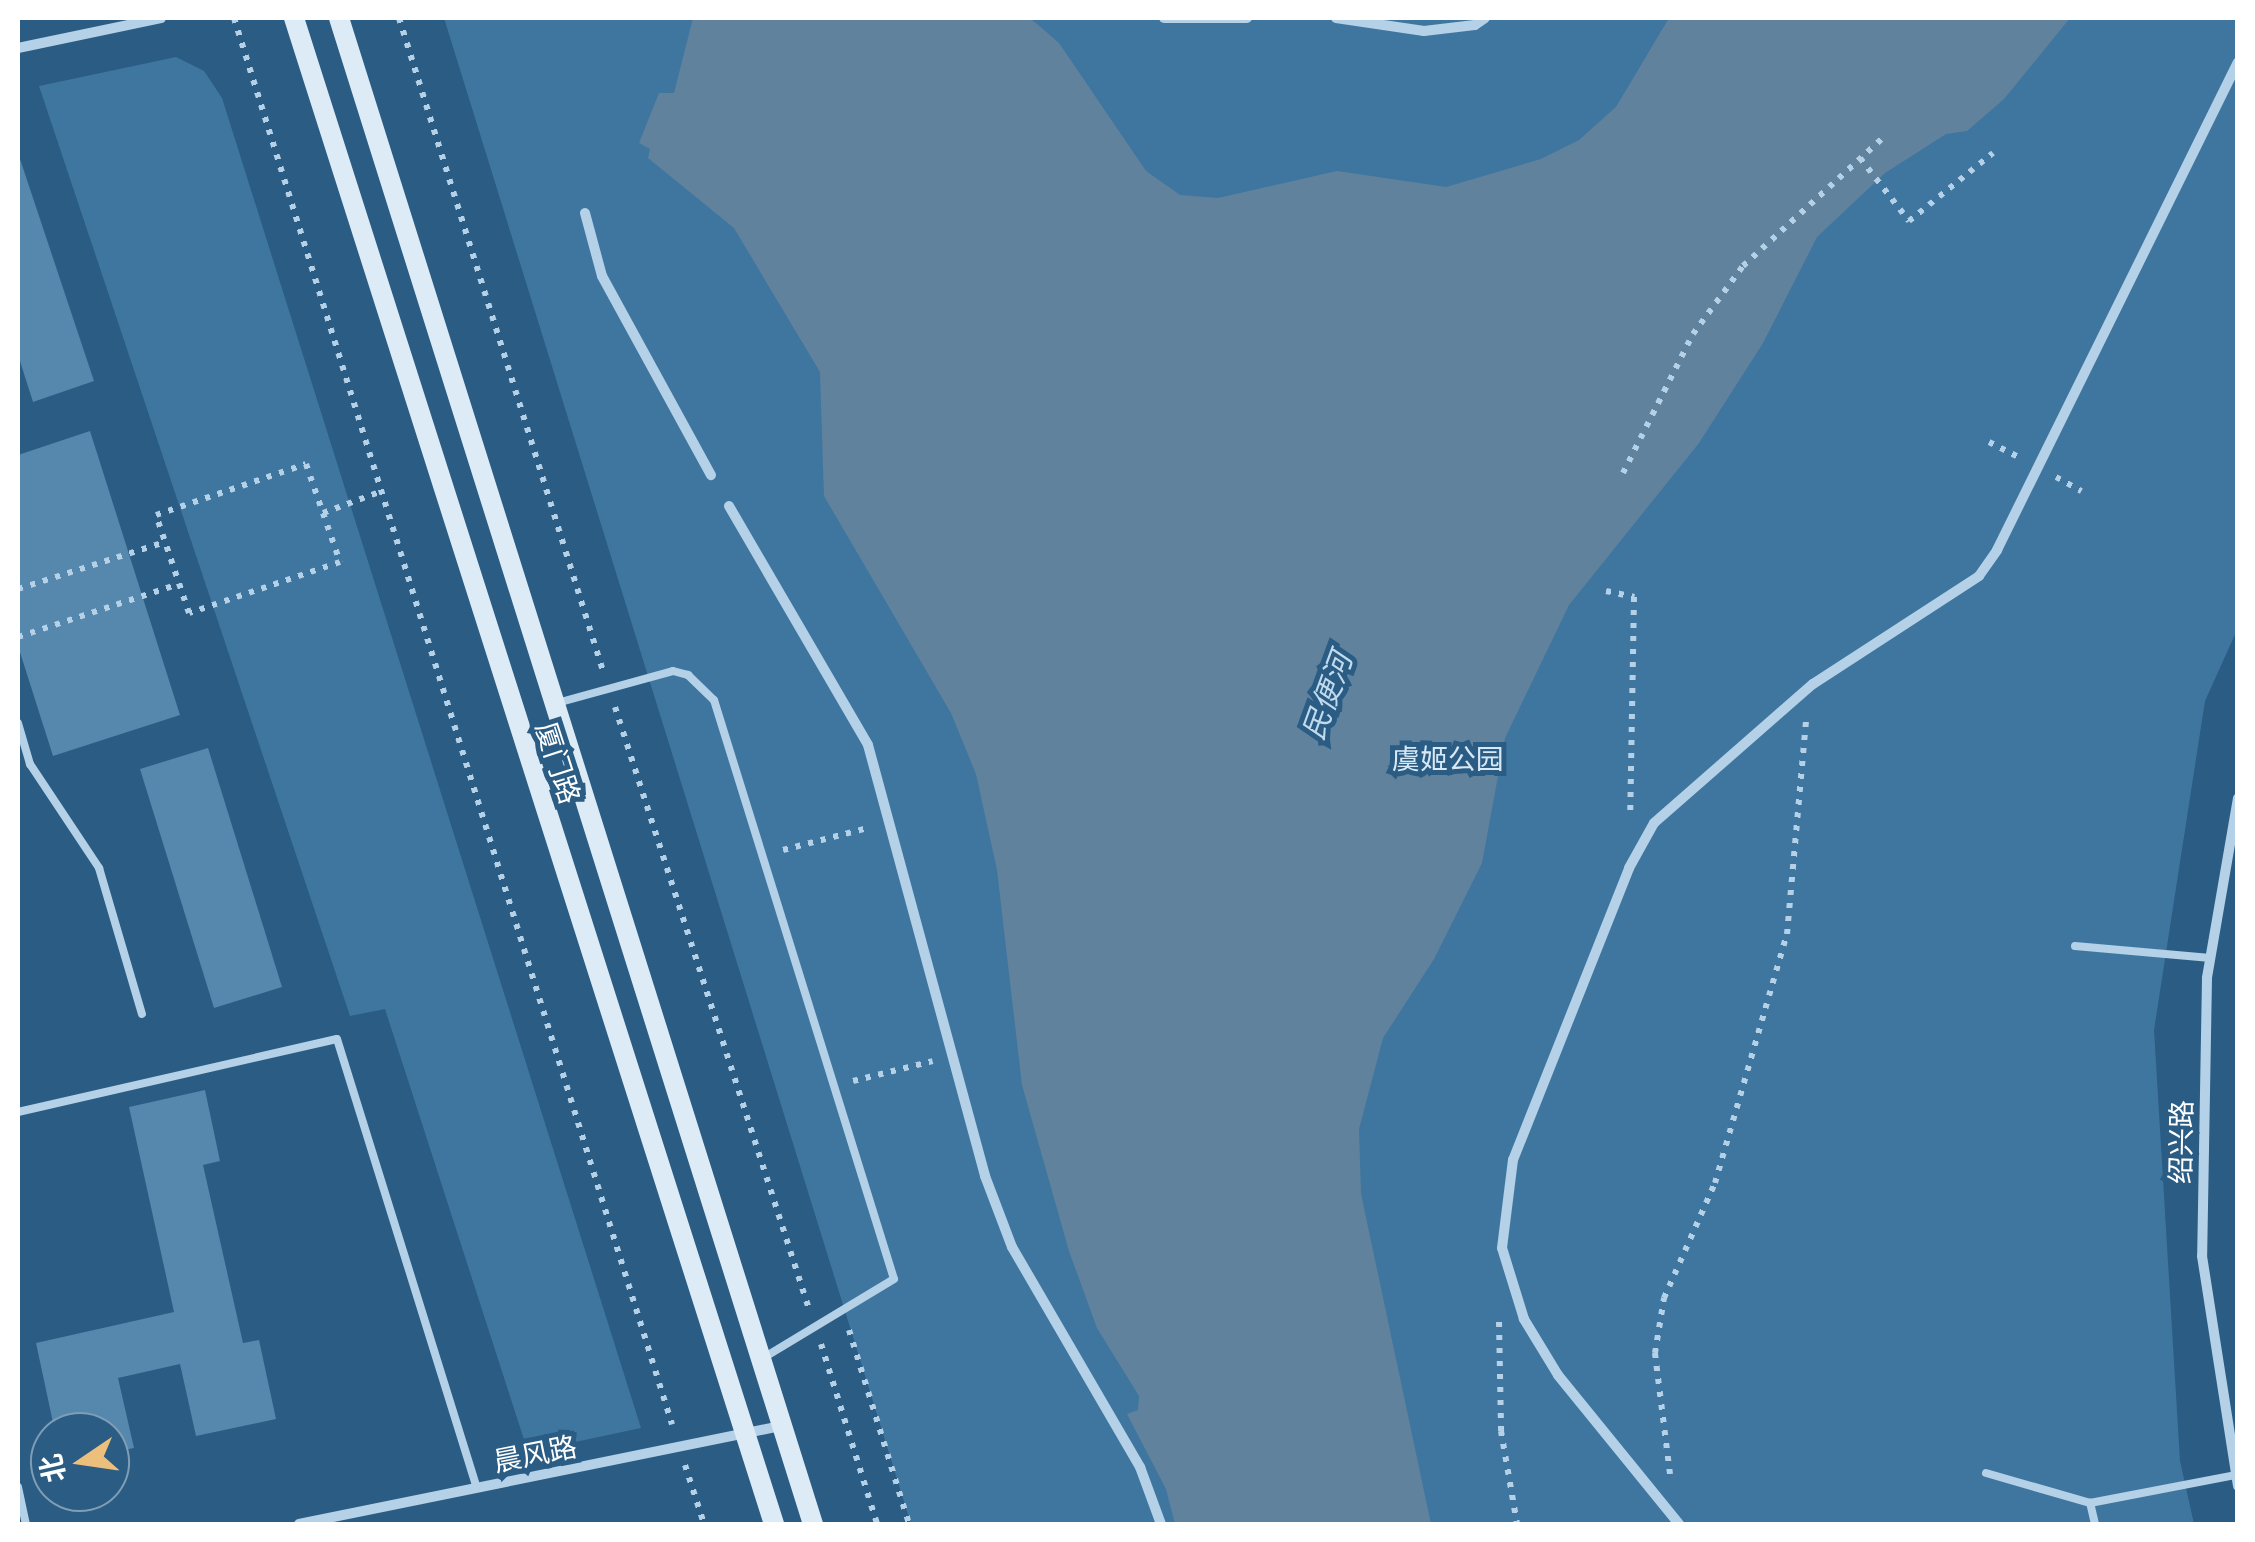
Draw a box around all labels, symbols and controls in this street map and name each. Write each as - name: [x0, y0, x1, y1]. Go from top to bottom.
- water label: 民便河: [1295, 648, 1359, 744]
- street label: 厦门路: [529, 718, 587, 808]
- park label: 虞姬公园: [1392, 742, 1504, 776]
- street label: 绍兴路: [2163, 1100, 2199, 1184]
- north arrow: [30, 1412, 130, 1512]
- street label: 晨风路: [491, 1429, 579, 1479]
- text: 北: [31, 1451, 73, 1486]

